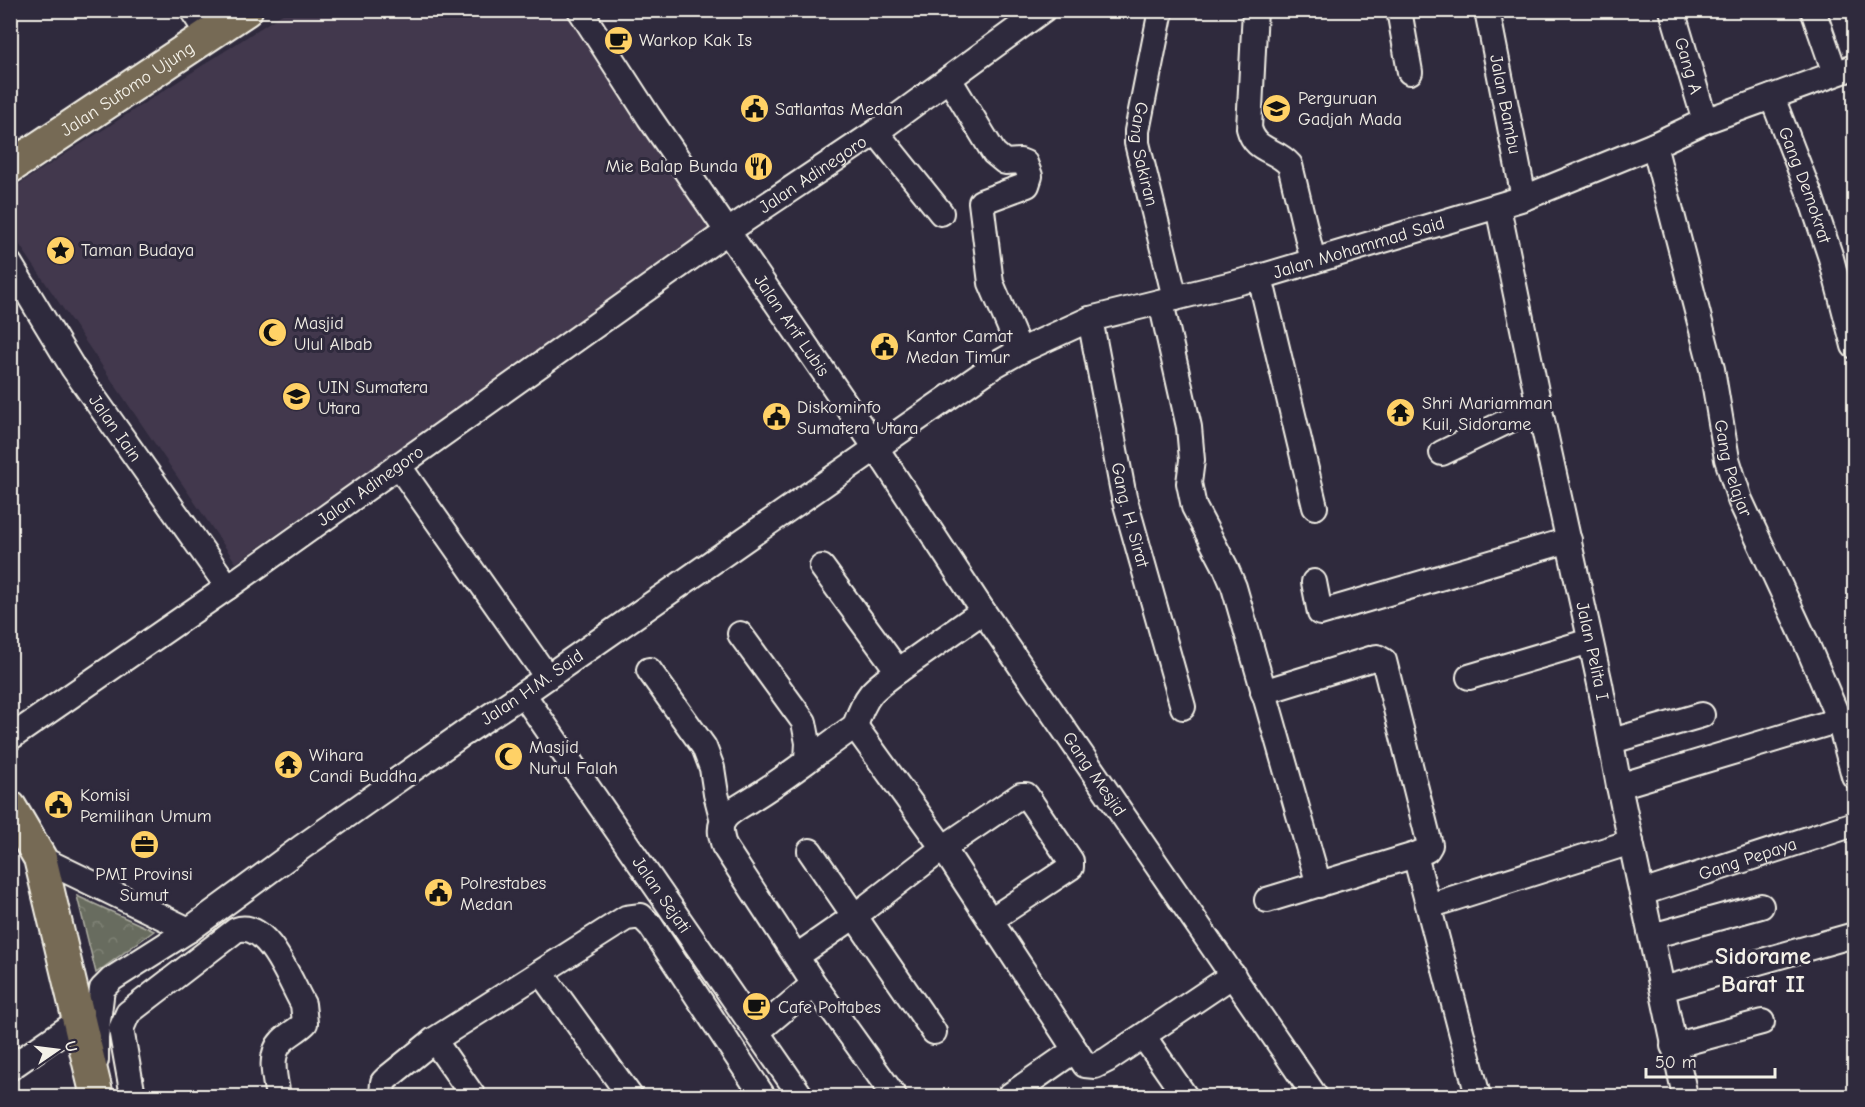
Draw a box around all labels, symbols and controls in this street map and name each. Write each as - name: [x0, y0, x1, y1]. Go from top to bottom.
- cafe icon: Warkop Kak Is: [602, 24, 634, 56]
- place label: Warkop Kak Is: [639, 30, 752, 51]
- street label: Gang A: [1670, 35, 1706, 97]
- street label: Jalan Sutomo Ujung: [57, 37, 198, 141]
- street label: Jalan Bambu: [1485, 53, 1525, 156]
- place label: Perguruan Gadjah Mada: [1298, 88, 1402, 130]
- school or university icon: Perguruan Gadjah Mada: [1261, 92, 1293, 124]
- public building icon: Satlantas Medan: [738, 93, 770, 125]
- place label: Satlantas Medan: [775, 99, 903, 120]
- street label: Gang Sakiran: [1126, 100, 1162, 208]
- street label: Gang Demokrat: [1774, 124, 1836, 247]
- street label: Jalan Adinegoro: [755, 131, 871, 218]
- restaurant icon: Mie Balap Bunda: [743, 150, 775, 182]
- place label: Mie Balap Bunda: [605, 156, 738, 177]
- street label: Jalan Mohammad Said: [1271, 212, 1447, 283]
- place icon: Taman Budaya: [44, 234, 76, 266]
- place label: Taman Budaya: [81, 240, 194, 261]
- street label: Jalan Arif Lubis: [749, 271, 834, 381]
- place label: Masjid Ulul Albab: [294, 313, 372, 355]
- mosque icon: Masjid Ulul Albab: [257, 317, 289, 349]
- place label: Kantor Camat Medan Timur: [906, 326, 1013, 368]
- public building icon: Kantor Camat Medan Timur: [869, 330, 901, 362]
- place label: UIN Sumatera Utara: [318, 377, 428, 419]
- school or university icon: UIN Sumatera Utara: [281, 381, 313, 413]
- street label: Jalan Iain: [84, 391, 146, 466]
- place label: Shri Mariamman Kuil, Sidorame: [1422, 393, 1553, 435]
- place label: Diskominfo Sumatera Utara: [797, 397, 919, 439]
- temple icon: Shri Mariamman Kuil, Sidorame: [1385, 397, 1417, 429]
- public building icon: Diskominfo Sumatera Utara: [760, 401, 792, 433]
- street label: Gang Pelajar: [1710, 418, 1757, 521]
- street label: Jalan Adinegoro: [314, 441, 428, 531]
- street label: Gang. H. Sirat: [1107, 461, 1153, 571]
- street label: Jalan Pelita I: [1571, 600, 1613, 702]
- street label: Jalan H.M. Said: [477, 645, 587, 730]
- street label: Gang Mesjid: [1058, 728, 1130, 820]
- place label: Masjid Nurul Falah: [529, 737, 618, 779]
- mosque icon: Masjid Nurul Falah: [492, 741, 524, 773]
- place label: Wihara Candi Buddha: [309, 745, 417, 787]
- temple icon: Wihara Candi Buddha: [272, 749, 304, 781]
- place label: Komisi Pemilihan Umum: [80, 785, 212, 827]
- public building icon: Komisi Pemilihan Umum: [43, 789, 75, 821]
- office icon: PMI Provinsi Sumut: [128, 829, 160, 861]
- street label: Gang Pepaya: [1696, 833, 1799, 885]
- street label: Jalan Sejati: [628, 853, 695, 937]
- place label: PMI Provinsi Sumut: [95, 864, 193, 906]
- place label: Polrestabes Medan: [460, 873, 546, 915]
- public building icon: Polrestabes Medan: [423, 877, 455, 909]
- district label: Sidorame Barat II: [1715, 942, 1811, 998]
- cafe icon: Cafe Poltabes: [741, 991, 773, 1023]
- place label: Cafe Poltabes: [778, 997, 881, 1018]
- north arrow: [27, 1020, 87, 1080]
- text: U: [61, 1039, 81, 1054]
- scale bar: [1646, 1041, 1775, 1079]
- text: 50 m: [1655, 1052, 1697, 1073]

